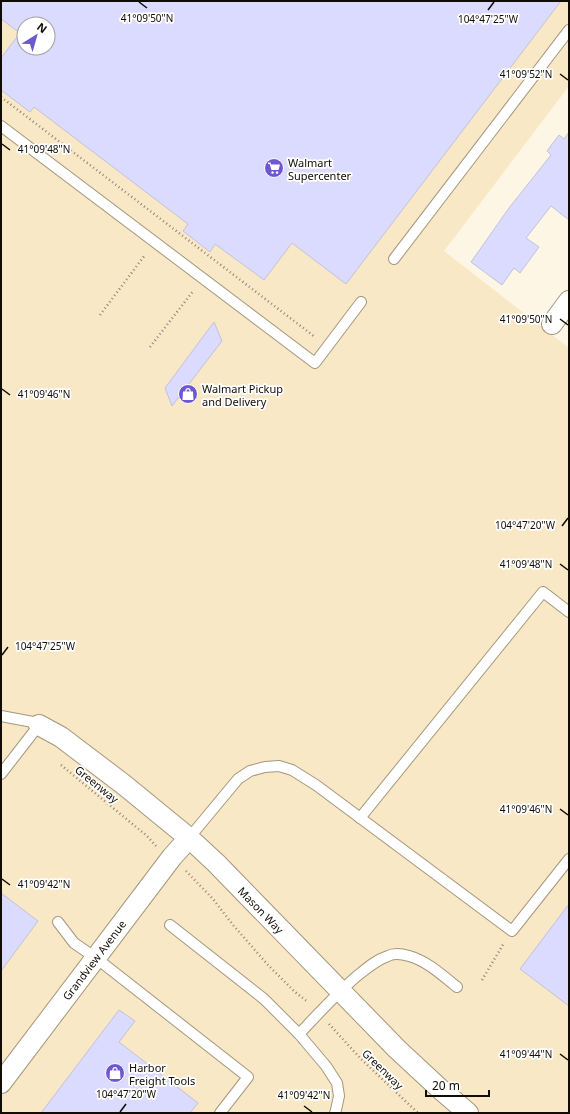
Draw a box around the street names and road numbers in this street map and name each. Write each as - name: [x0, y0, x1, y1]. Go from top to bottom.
- street label: Greenway: [72, 762, 122, 806]
- street label: Mason Way: [235, 883, 287, 937]
- street label: Grandview Avenue: [59, 917, 129, 1003]
- street label: Greenway: [359, 1046, 407, 1093]

